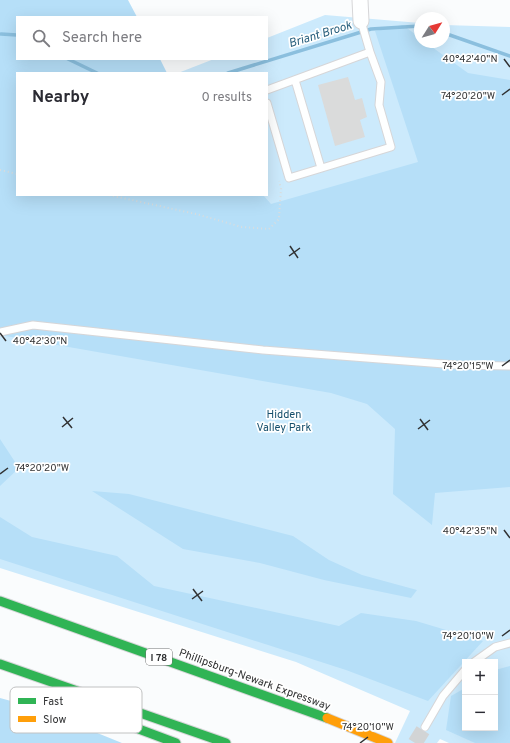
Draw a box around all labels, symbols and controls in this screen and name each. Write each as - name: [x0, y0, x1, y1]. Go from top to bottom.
- north arrow: [414, 12, 450, 48]
- search box: [16, 16, 268, 60]
- water label: Briant Brook: [287, 17, 355, 52]
- icon: search: [30, 27, 52, 49]
- text: Search here: [62, 29, 142, 48]
- text: 40°42'40"N: [443, 53, 497, 66]
- text: Nearby: [32, 87, 89, 109]
- text: 0 results: [201, 90, 252, 106]
- text: 74°20'20"W: [441, 90, 495, 103]
- text: 40°42'30"N: [13, 335, 67, 348]
- text: 74°20'15"W: [442, 360, 494, 373]
- park label: Hidden Valley Park: [257, 408, 312, 435]
- text: 74°20'20"W: [15, 462, 69, 475]
- text: 40°42'35"N: [443, 525, 497, 538]
- text: 74°20'10"W: [442, 630, 494, 643]
- street label: Phillipsburg-Newark Expressway: [177, 646, 333, 714]
- road number: I 78: [146, 649, 172, 665]
- map controls: [462, 659, 498, 731]
- button: +: [462, 659, 498, 695]
- legend: [10, 687, 142, 733]
- text: Fast: [43, 695, 63, 709]
- button: −: [462, 695, 498, 731]
- text: Slow: [43, 713, 66, 727]
- text: 74°20'10"W: [342, 721, 394, 734]

